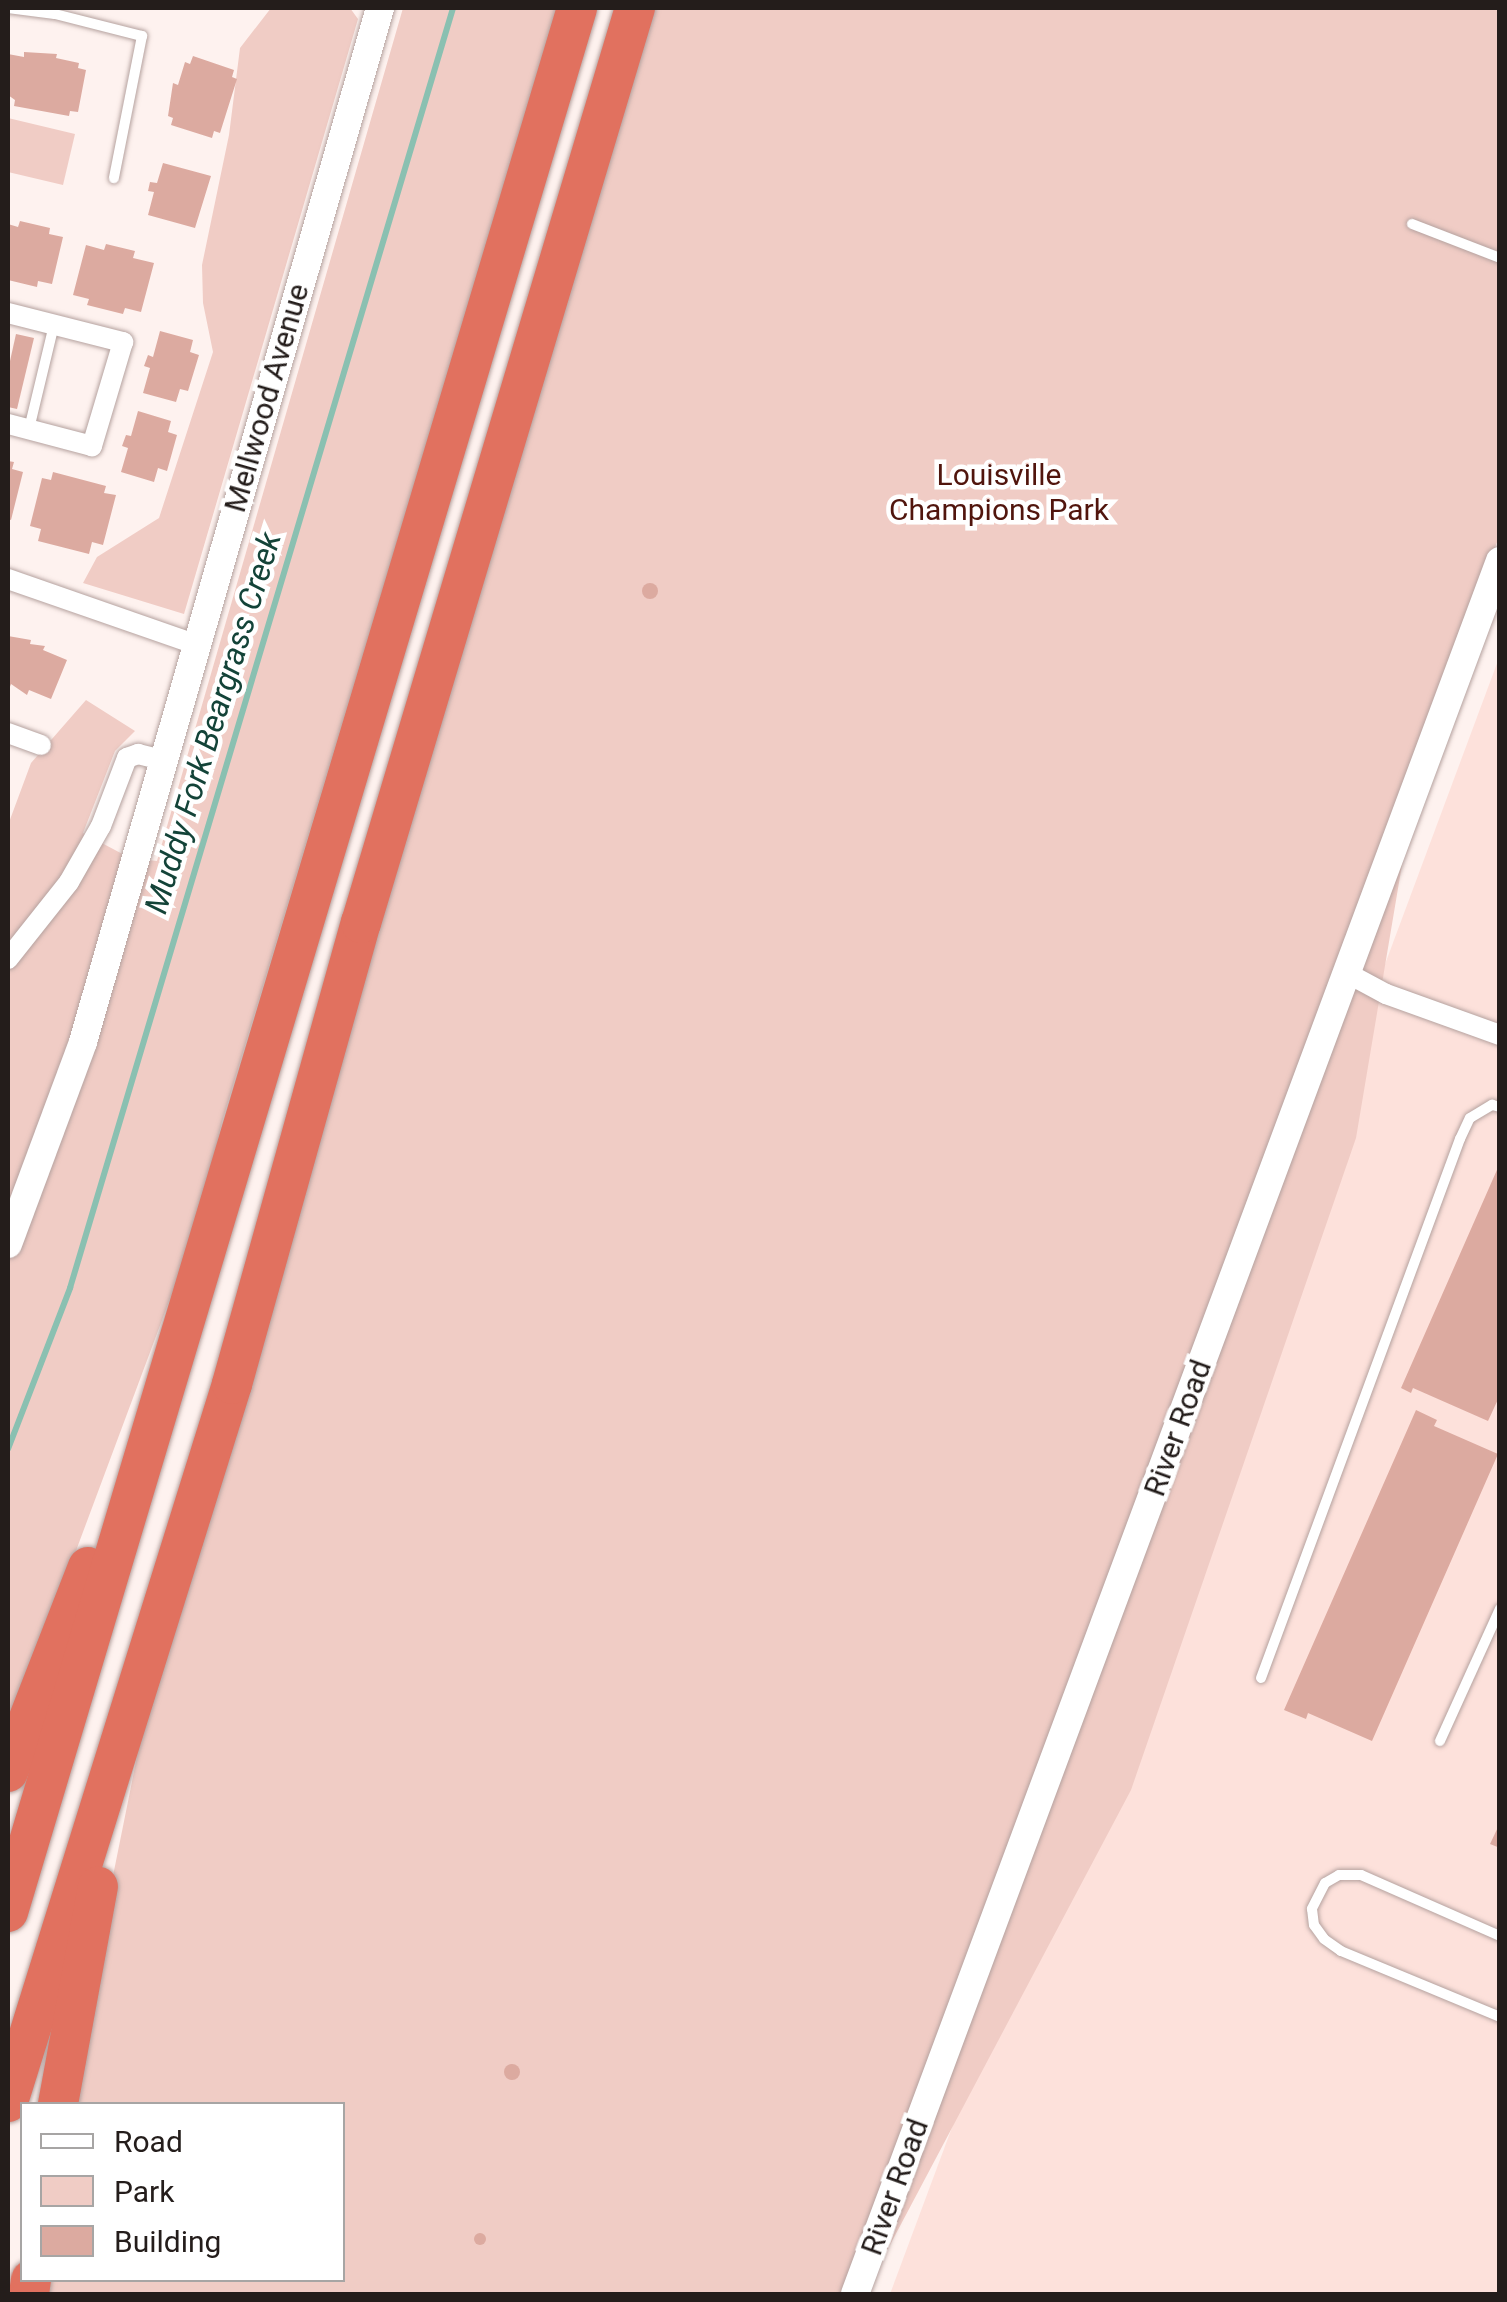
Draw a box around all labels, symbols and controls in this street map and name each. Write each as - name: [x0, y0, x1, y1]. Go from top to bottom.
- street label: Mellwood Avenue: [217, 280, 317, 516]
- park label: Louisville Champions Park: [889, 457, 1109, 528]
- water label: Muddy Fork Beargrass Creek: [137, 528, 289, 918]
- street label: River Road: [1137, 1355, 1219, 1501]
- legend: [20, 2102, 345, 2282]
- street label: River Road: [854, 2114, 936, 2260]
- text: Road: [114, 2124, 183, 2159]
- text: Park: [114, 2174, 174, 2209]
- text: Building: [114, 2224, 221, 2259]

